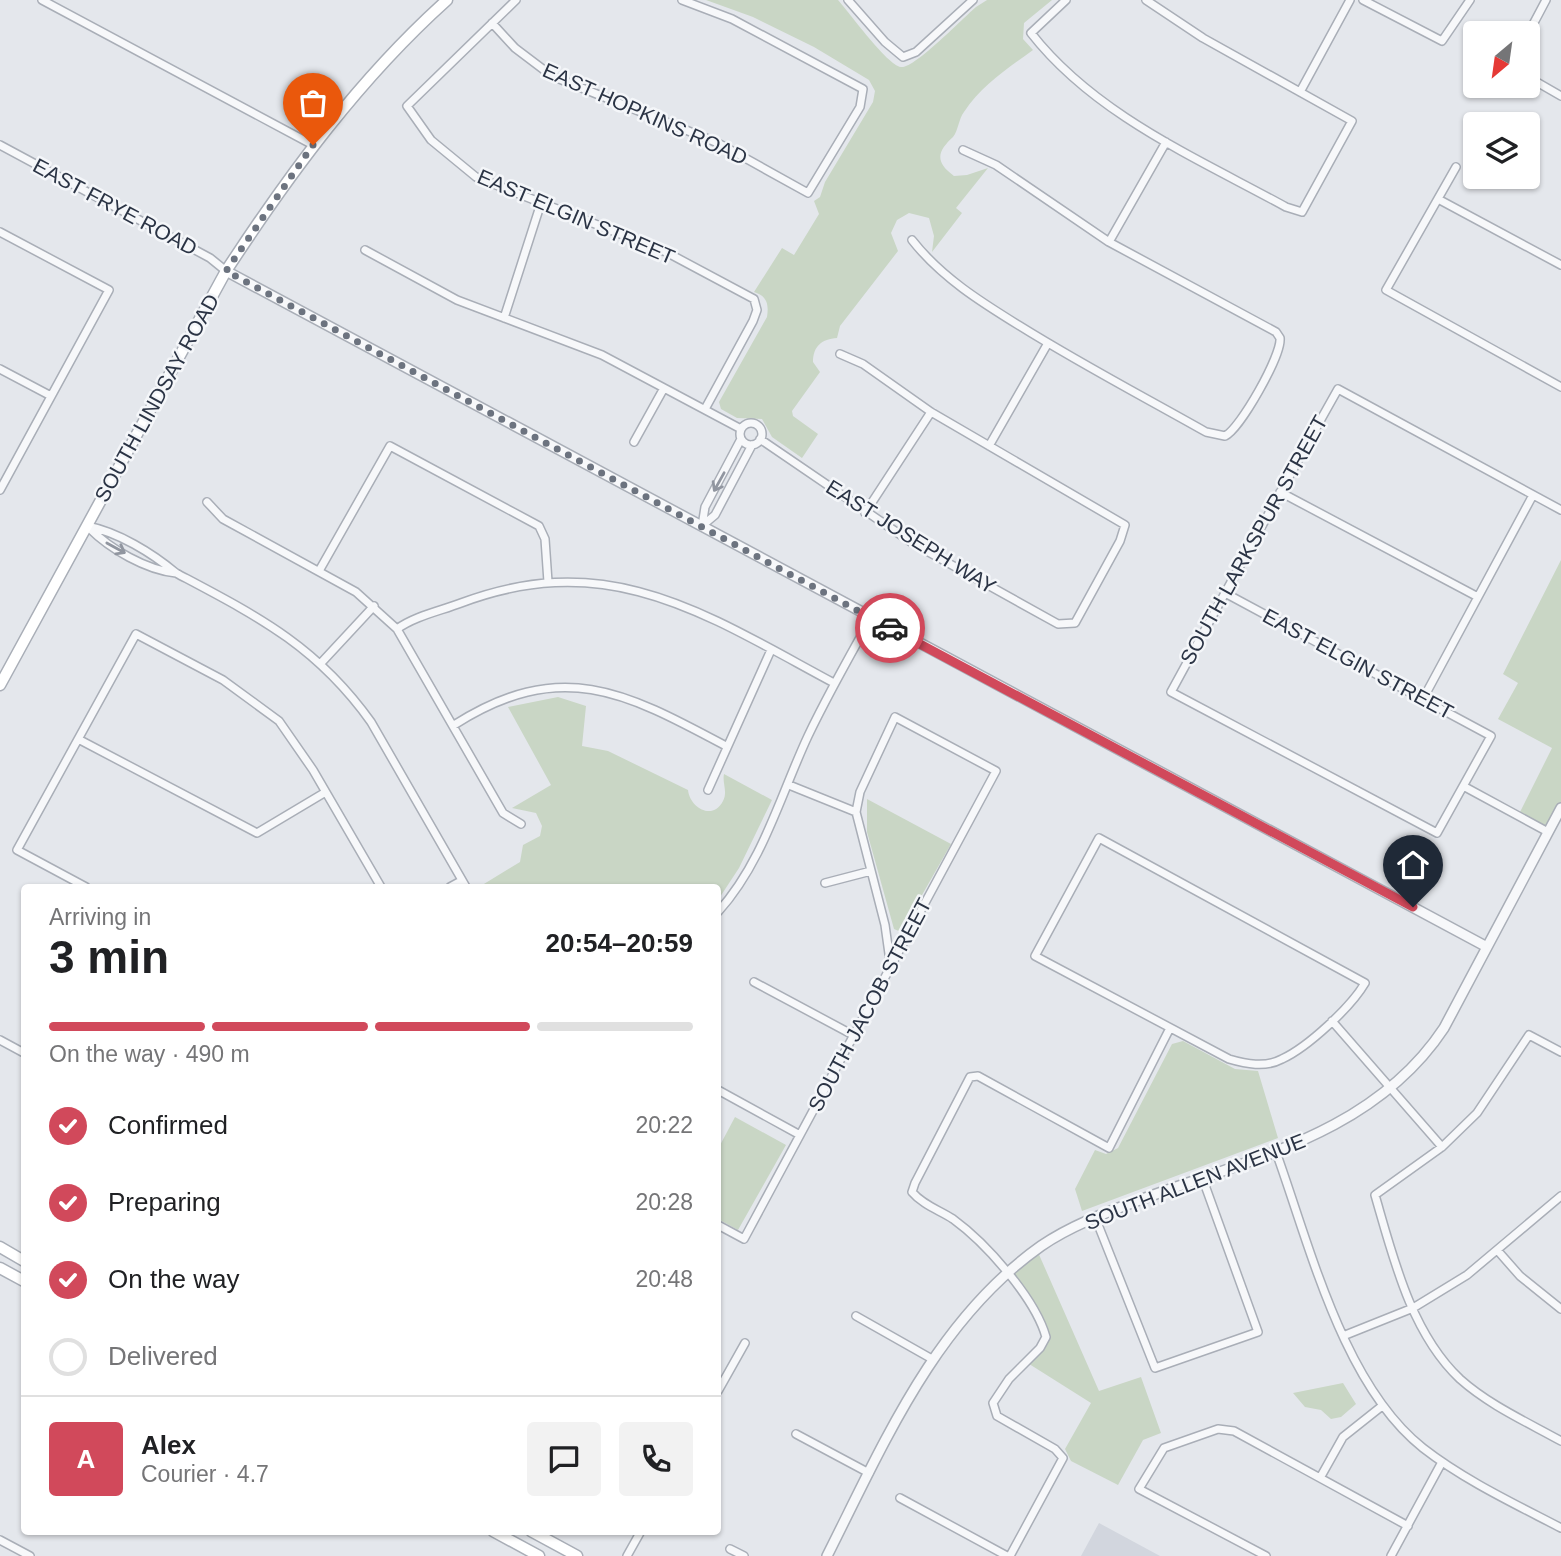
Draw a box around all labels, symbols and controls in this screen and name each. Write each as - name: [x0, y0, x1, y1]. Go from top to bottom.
- north arrow: [1463, 21, 1540, 98]
- map controls: [1463, 21, 1540, 189]
- street label: EAST HOPKINS ROAD: [539, 58, 751, 169]
- pin: [283, 73, 343, 145]
- icon: bag: [294, 84, 332, 122]
- button: layers: [1463, 112, 1540, 189]
- street label: EAST FRYE ROAD: [29, 154, 201, 260]
- street label: EAST ELGIN STREET: [474, 165, 678, 269]
- street label: SOUTH LINDSAY ROAD: [90, 290, 223, 506]
- street label: SOUTH LARKSPUR STREET: [1175, 411, 1332, 668]
- one-way arrow: [712, 471, 726, 491]
- street label: EAST JOSEPH WAY: [822, 475, 1000, 598]
- one-way arrow: [106, 542, 126, 556]
- courier: [855, 593, 925, 663]
- street label: EAST ELGIN STREET: [1259, 604, 1457, 724]
- icon: car: [871, 609, 909, 647]
- pin: [1383, 835, 1443, 907]
- icon: home: [1394, 846, 1432, 884]
- street label: SOUTH JACOB STREET: [804, 894, 936, 1115]
- text: Arriving in: [49, 904, 151, 930]
- text: 20:54–20:59: [546, 928, 693, 958]
- text: 3 min: [49, 931, 169, 983]
- text: On the way · 490 m: [49, 1041, 250, 1067]
- icon: check: [49, 1107, 87, 1145]
- text: Confirmed: [108, 1110, 228, 1140]
- text: 20:22: [635, 1112, 693, 1138]
- street label: SOUTH ALLEN AVENUE: [1081, 1129, 1308, 1234]
- icon: check: [49, 1184, 87, 1222]
- text: Preparing: [108, 1187, 221, 1217]
- text: 20:28: [635, 1189, 693, 1215]
- icon: check: [49, 1261, 87, 1299]
- text: On the way: [108, 1264, 240, 1294]
- text: 20:48: [635, 1266, 693, 1292]
- text: Delivered: [108, 1341, 218, 1371]
- button: chat: [527, 1422, 601, 1496]
- button: phone: [619, 1422, 693, 1496]
- text: Alex: [141, 1430, 196, 1460]
- text: A: [77, 1444, 95, 1474]
- text: Courier · 4.7: [141, 1461, 269, 1487]

